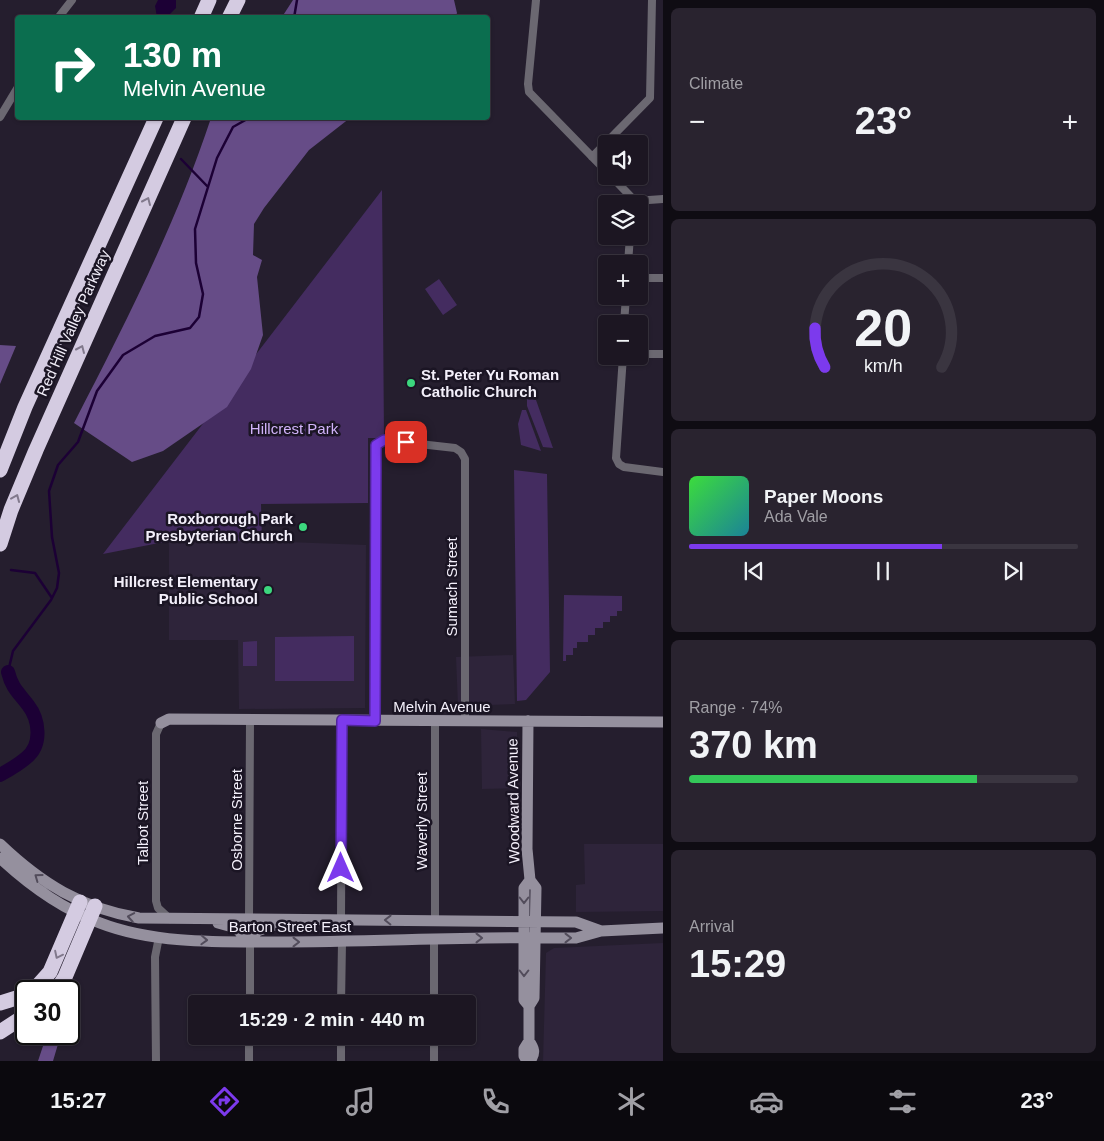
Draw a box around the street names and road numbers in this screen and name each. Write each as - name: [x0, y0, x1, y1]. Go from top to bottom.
- street label: Red Hill Valley Parkway: [33, 247, 113, 399]
- street label: Sumach Street: [443, 537, 460, 637]
- street label: Melvin Avenue: [393, 698, 491, 715]
- street label: Woodward Avenue: [503, 738, 523, 864]
- street label: Osborne Street: [228, 768, 245, 871]
- street label: Waverly Street: [413, 771, 430, 870]
- street label: Talbot Street: [134, 780, 151, 865]
- street label: Barton Street East: [229, 918, 352, 935]

